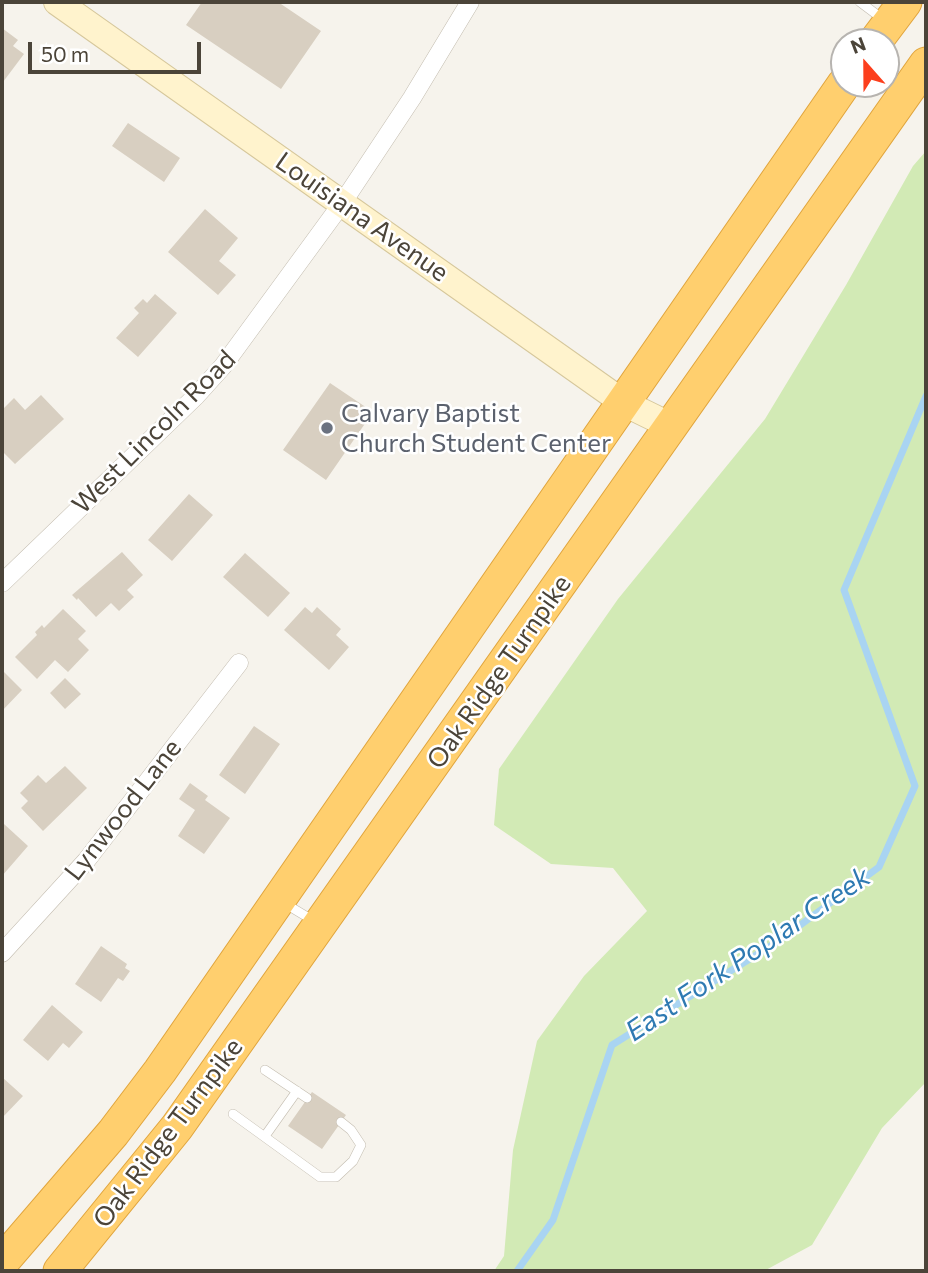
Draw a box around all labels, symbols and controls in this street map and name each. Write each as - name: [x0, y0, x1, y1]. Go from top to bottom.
- scale bar: [32, 28, 205, 72]
- north arrow: [830, 28, 900, 98]
- text: N: [847, 32, 869, 58]
- text: 50 m: [41, 41, 89, 66]
- street label: Louisiana Avenue: [270, 146, 454, 288]
- street label: West Lincoln Road: [66, 344, 242, 520]
- place label: Calvary Baptist Church Student Center: [341, 397, 611, 458]
- marker: Calvary Baptist Church Student Center: [319, 420, 335, 436]
- street label: Oak Ridge Turnpike: [421, 569, 577, 775]
- street label: Lynwood Lane: [58, 733, 188, 887]
- water label: East Fork Poplar Creek: [619, 860, 877, 1048]
- street label: Oak Ridge Turnpike: [87, 1032, 249, 1234]

